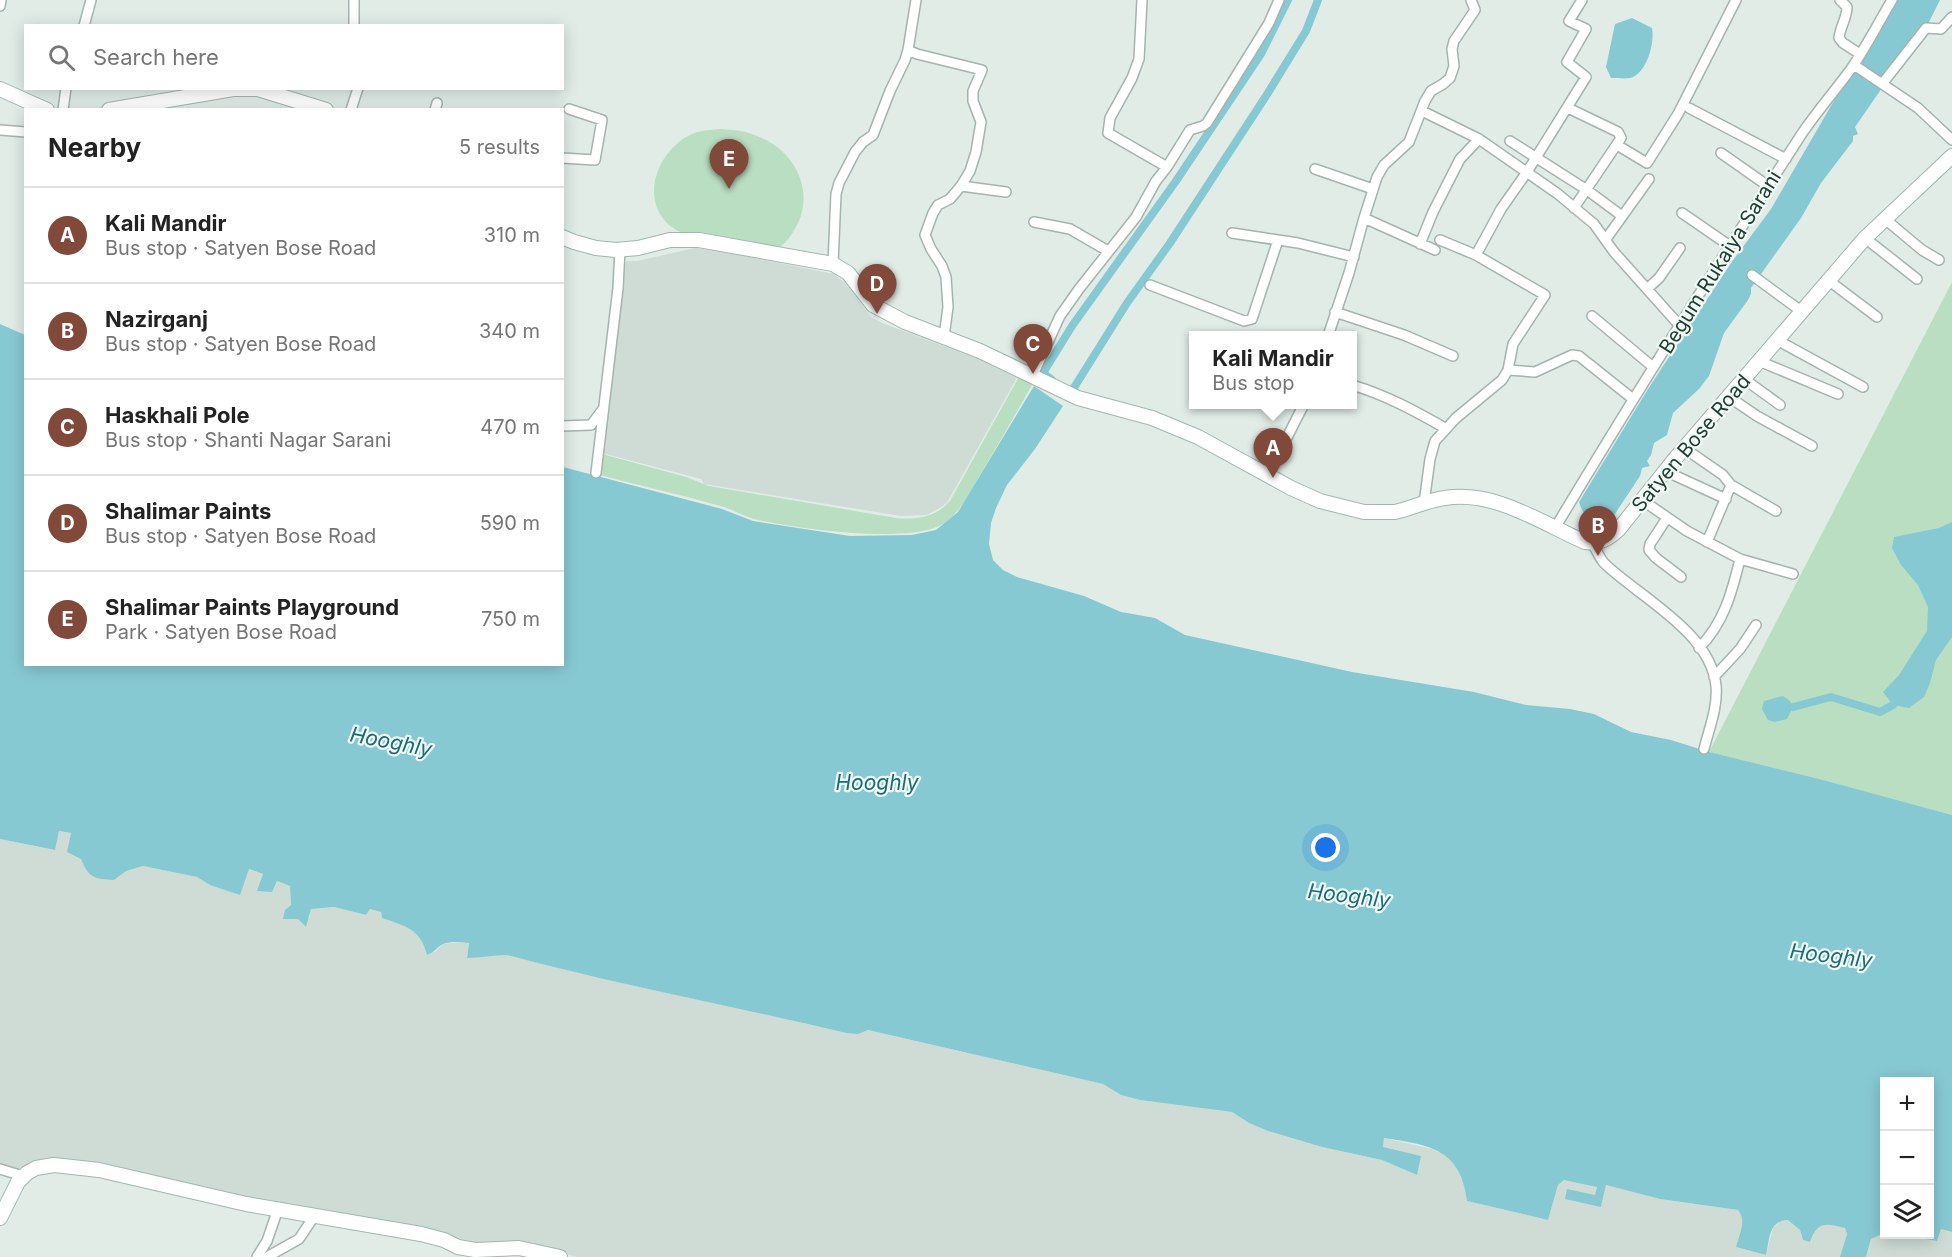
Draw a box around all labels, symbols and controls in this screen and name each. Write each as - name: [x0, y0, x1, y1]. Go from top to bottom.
- search box: [24, 24, 564, 90]
- icon: search: [45, 41, 78, 74]
- text: Search here: [93, 44, 219, 70]
- text: Nearby: [48, 132, 141, 163]
- text: 5 results: [459, 135, 540, 159]
- pin: E: [710, 140, 748, 189]
- street label: Begum Rukaiya Sarani: [1654, 166, 1786, 358]
- text: Kali Mandir: [105, 210, 226, 236]
- text: A: [60, 223, 75, 247]
- text: 310 m: [484, 223, 540, 247]
- text: Bus stop · Satyen Bose Road: [105, 236, 376, 260]
- pin: D: [858, 264, 896, 314]
- text: Nazirganj: [105, 306, 208, 332]
- text: B: [61, 319, 74, 343]
- text: 340 m: [479, 319, 540, 343]
- pin: C: [1014, 324, 1052, 374]
- popup: [1189, 331, 1357, 409]
- text: Bus stop · Satyen Bose Road: [105, 332, 376, 356]
- text: Kali Mandir: [1212, 345, 1334, 371]
- street label: Satyen Bose Road: [1626, 369, 1756, 517]
- text: Bus stop: [1212, 371, 1295, 395]
- text: Haskhali Pole: [105, 402, 250, 428]
- text: C: [60, 415, 75, 439]
- text: 470 m: [480, 415, 540, 439]
- text: Bus stop · Shanti Nagar Sarani: [105, 428, 391, 452]
- pin: A: [1254, 428, 1292, 478]
- text: Shalimar Paints: [105, 498, 271, 524]
- pin: B: [1578, 506, 1618, 556]
- text: D: [60, 511, 75, 535]
- text: 590 m: [480, 511, 540, 535]
- text: Bus stop · Satyen Bose Road: [105, 524, 376, 548]
- text: Shalimar Paints Playground: [105, 594, 399, 620]
- text: E: [61, 607, 74, 631]
- text: 750 m: [481, 607, 540, 631]
- text: Park · Satyen Bose Road: [105, 620, 337, 644]
- water label: Hooghly: [348, 721, 435, 762]
- water label: Hooghly: [835, 770, 920, 795]
- your location: [1311, 833, 1340, 862]
- water label: Hooghly: [1306, 878, 1393, 913]
- water label: Hooghly: [1788, 938, 1875, 973]
- map controls: [1880, 1077, 1934, 1239]
- button: +: [1880, 1077, 1934, 1131]
- button: −: [1880, 1131, 1934, 1185]
- button: layers: [1880, 1185, 1934, 1239]

